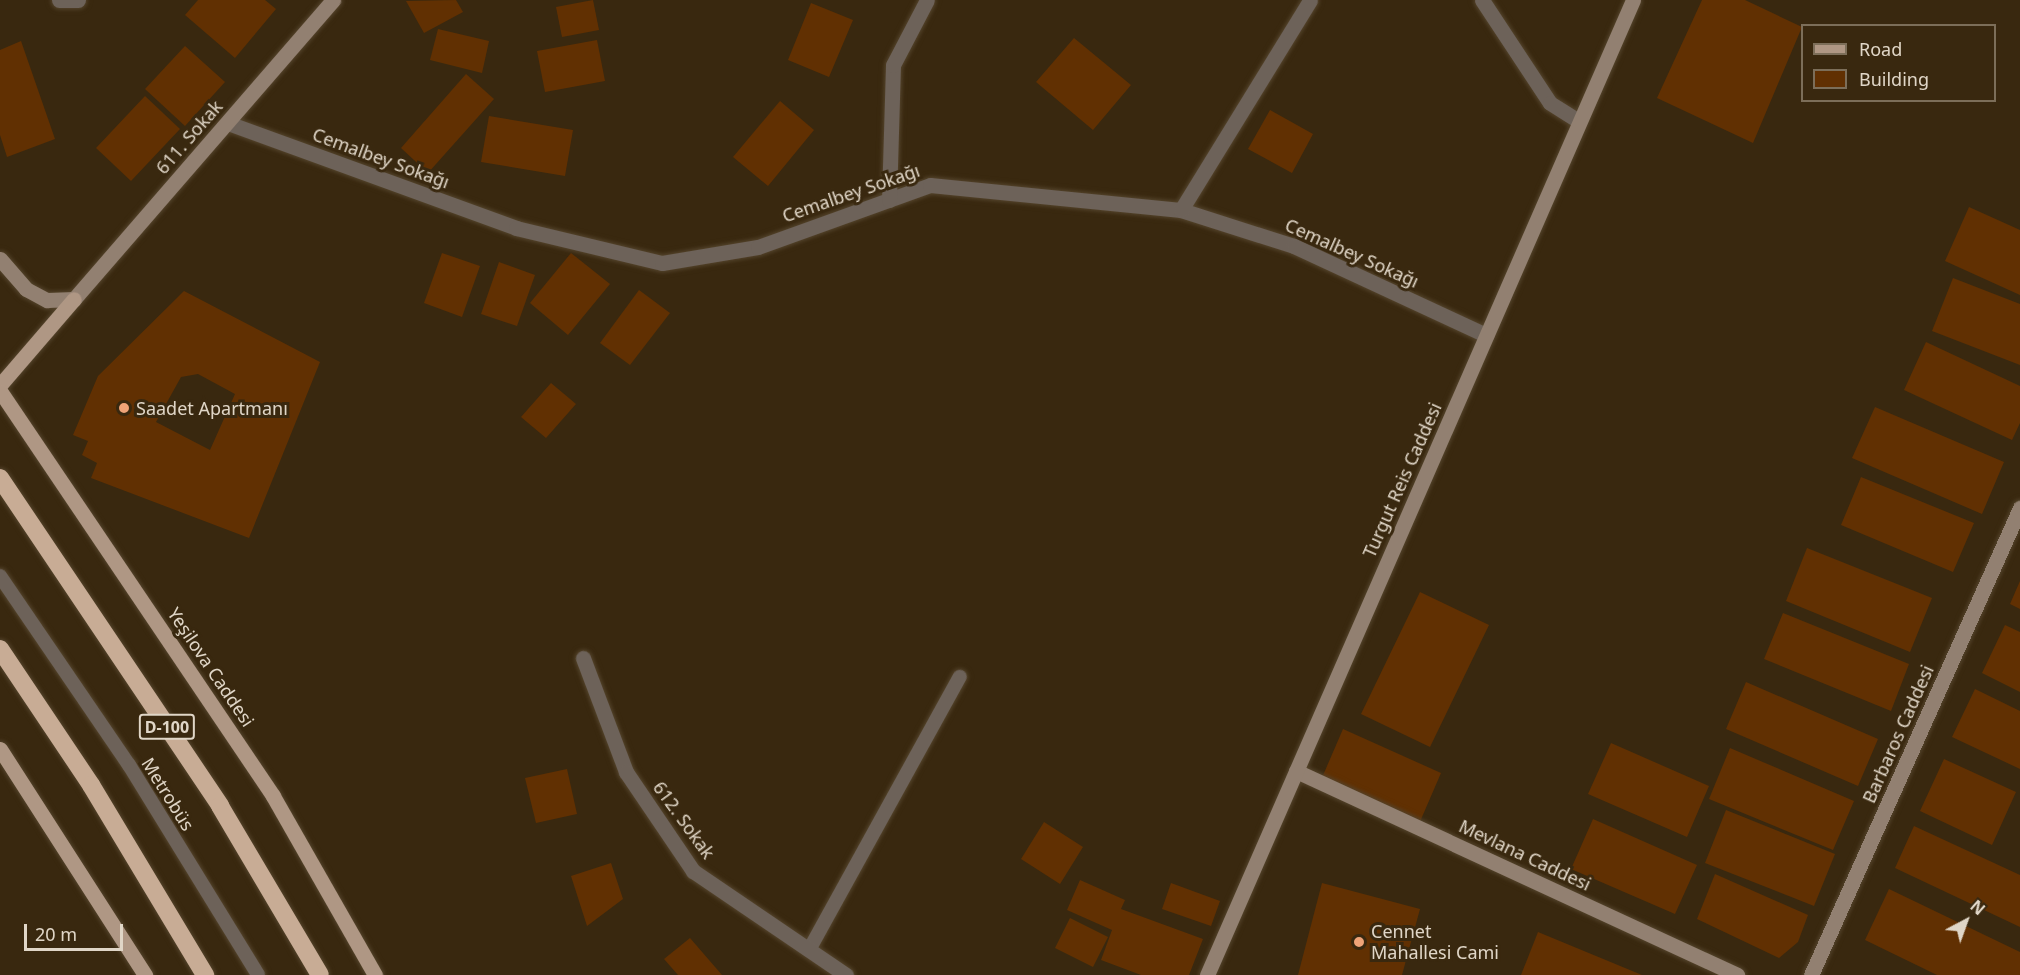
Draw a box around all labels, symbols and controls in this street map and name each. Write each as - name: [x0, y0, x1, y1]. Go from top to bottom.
- legend: [1801, 24, 1996, 102]
- text: Road: [1859, 37, 1902, 61]
- text: Building: [1859, 67, 1929, 91]
- street label: 611. Sokak: [151, 96, 227, 178]
- street label: Cemalbey Sokağı: [310, 123, 452, 193]
- street label: Cemalbey Sokağı: [779, 159, 923, 227]
- street label: Cemalbey Sokağı: [1282, 214, 1422, 292]
- place label: Saadet Apartmanı: [136, 397, 288, 419]
- street label: Turgut Reis Caddesi: [1358, 399, 1446, 561]
- marker: Saadet Apartmanı: [117, 401, 131, 415]
- street label: Yeşilova Caddesi: [163, 603, 259, 731]
- street label: Barbaros Caddesi: [1858, 662, 1938, 806]
- road number: D-100: [138, 714, 195, 740]
- street label: Metrobüs: [137, 754, 199, 834]
- street label: 612. Sokak: [649, 777, 719, 863]
- street label: Mevlana Caddesi: [1456, 815, 1594, 895]
- north arrow: [1936, 891, 1996, 951]
- text: N: [1966, 895, 1990, 920]
- scale bar: [27, 912, 126, 950]
- place label: Cennet Mahallesi Cami: [1371, 921, 1499, 964]
- text: 20 m: [35, 922, 77, 946]
- marker: Cennet Mahallesi Cami: [1352, 935, 1366, 949]

